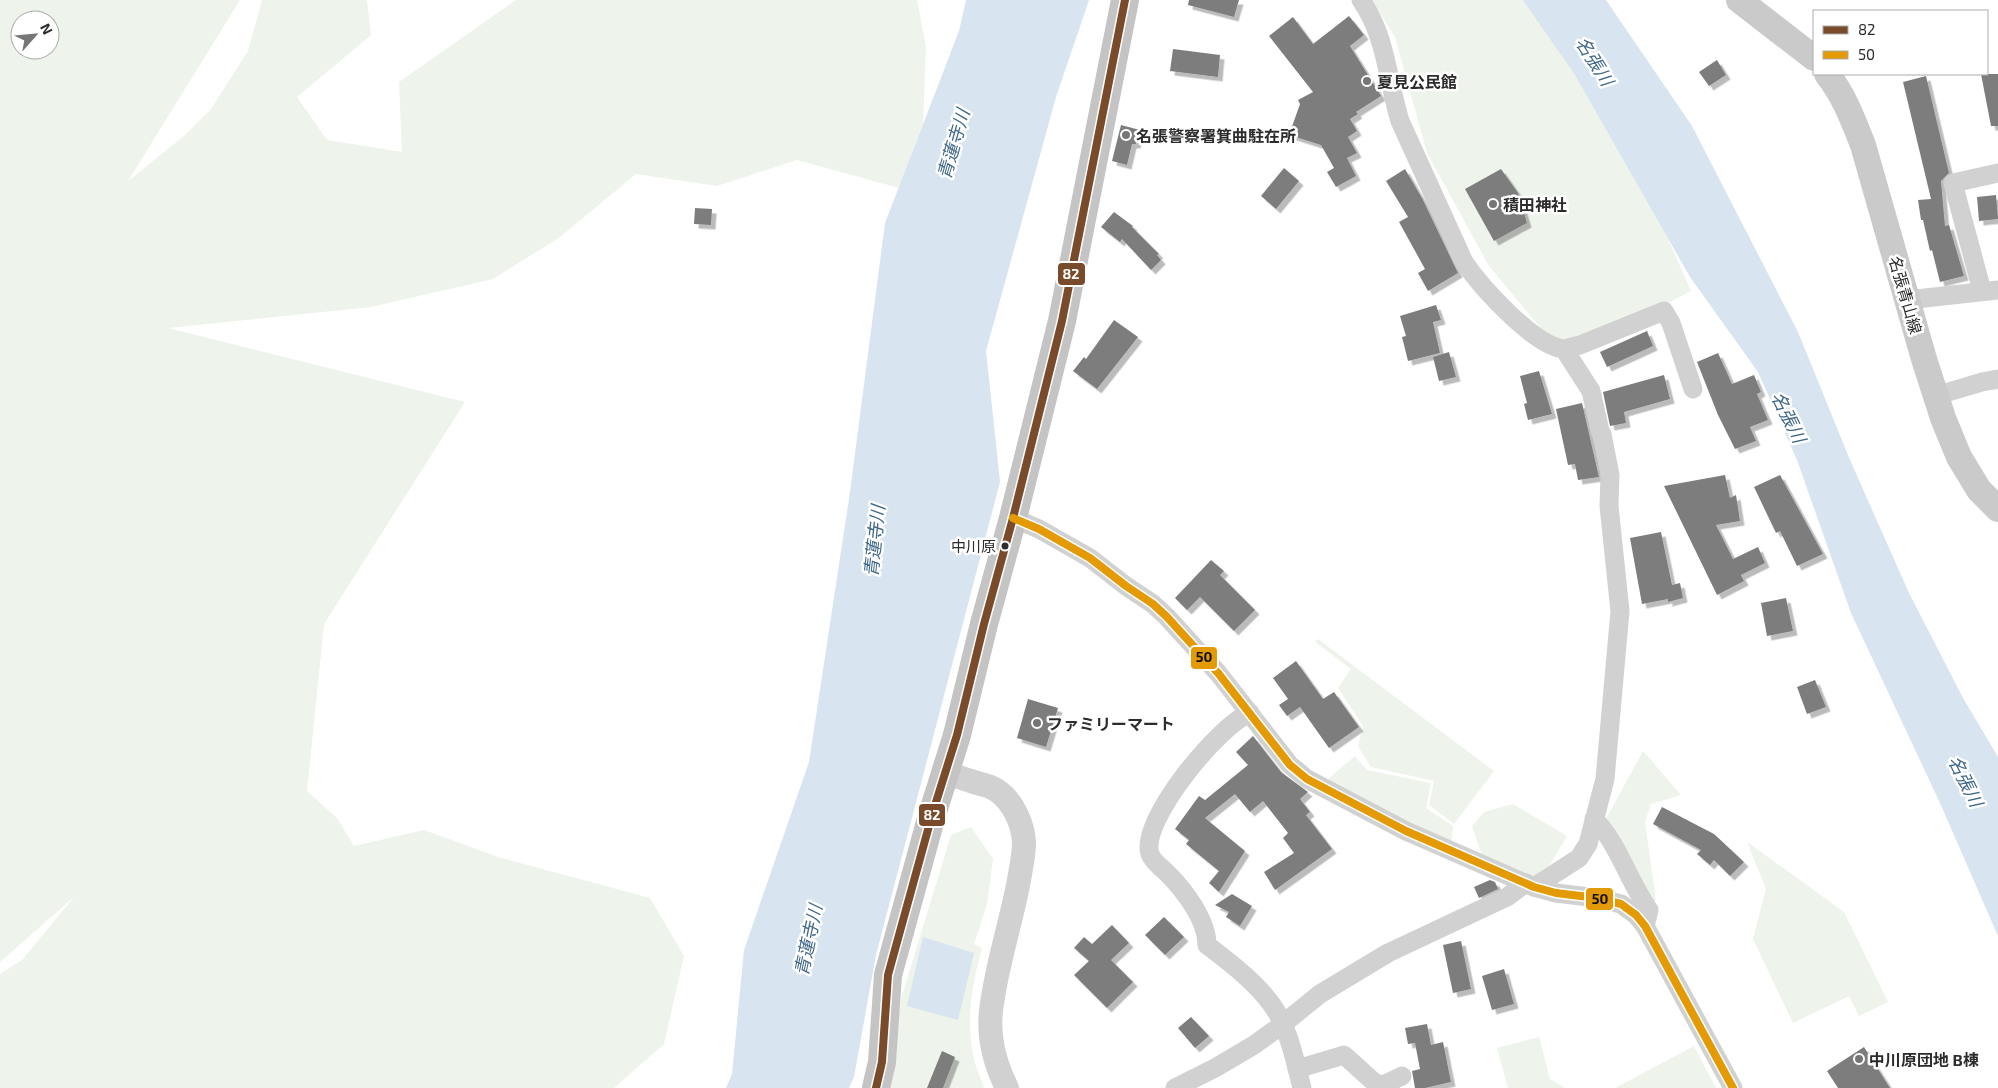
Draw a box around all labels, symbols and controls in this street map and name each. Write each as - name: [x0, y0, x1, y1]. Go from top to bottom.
- north arrow: [10, 10, 60, 60]
- legend: [1813, 10, 1988, 75]
- text: 82: [1858, 20, 1876, 38]
- text: N: [37, 21, 57, 37]
- water label: 名張川: [1571, 32, 1620, 91]
- text: 50: [1858, 45, 1875, 63]
- place label: 夏見公民館: [1377, 72, 1457, 91]
- marker: 夏見公民館: [1361, 75, 1373, 87]
- water label: 青蓮寺川: [933, 104, 974, 182]
- place label: 名張警察署箕曲駐在所: [1136, 126, 1296, 145]
- marker: 名張警察署箕曲駐在所: [1120, 129, 1132, 141]
- place label: 積田神社: [1503, 195, 1567, 214]
- marker: 積田神社: [1487, 198, 1499, 210]
- street label: 名張青山線: [1886, 254, 1926, 336]
- line badge: 82: [1057, 262, 1086, 286]
- text: 82: [1063, 265, 1079, 282]
- water label: 名張川: [1767, 388, 1812, 448]
- water label: 青蓮寺川: [859, 502, 889, 578]
- place label: 中川原: [951, 537, 996, 555]
- marker: 中川原: [1000, 541, 1010, 551]
- line badge: 50: [1190, 646, 1218, 670]
- text: 50: [1196, 648, 1212, 665]
- place label: ファミリーマート: [1047, 714, 1175, 733]
- marker: ファミリーマート: [1031, 717, 1043, 729]
- water label: 名張川: [1944, 752, 1989, 812]
- line badge: 82: [918, 803, 946, 827]
- text: 82: [924, 806, 940, 823]
- line badge: 50: [1585, 887, 1614, 911]
- text: 50: [1592, 890, 1608, 907]
- water label: 青蓮寺川: [790, 901, 827, 978]
- place label: 中川原団地 B棟: [1869, 1050, 1979, 1069]
- marker: 中川原団地 B棟: [1853, 1053, 1865, 1065]

